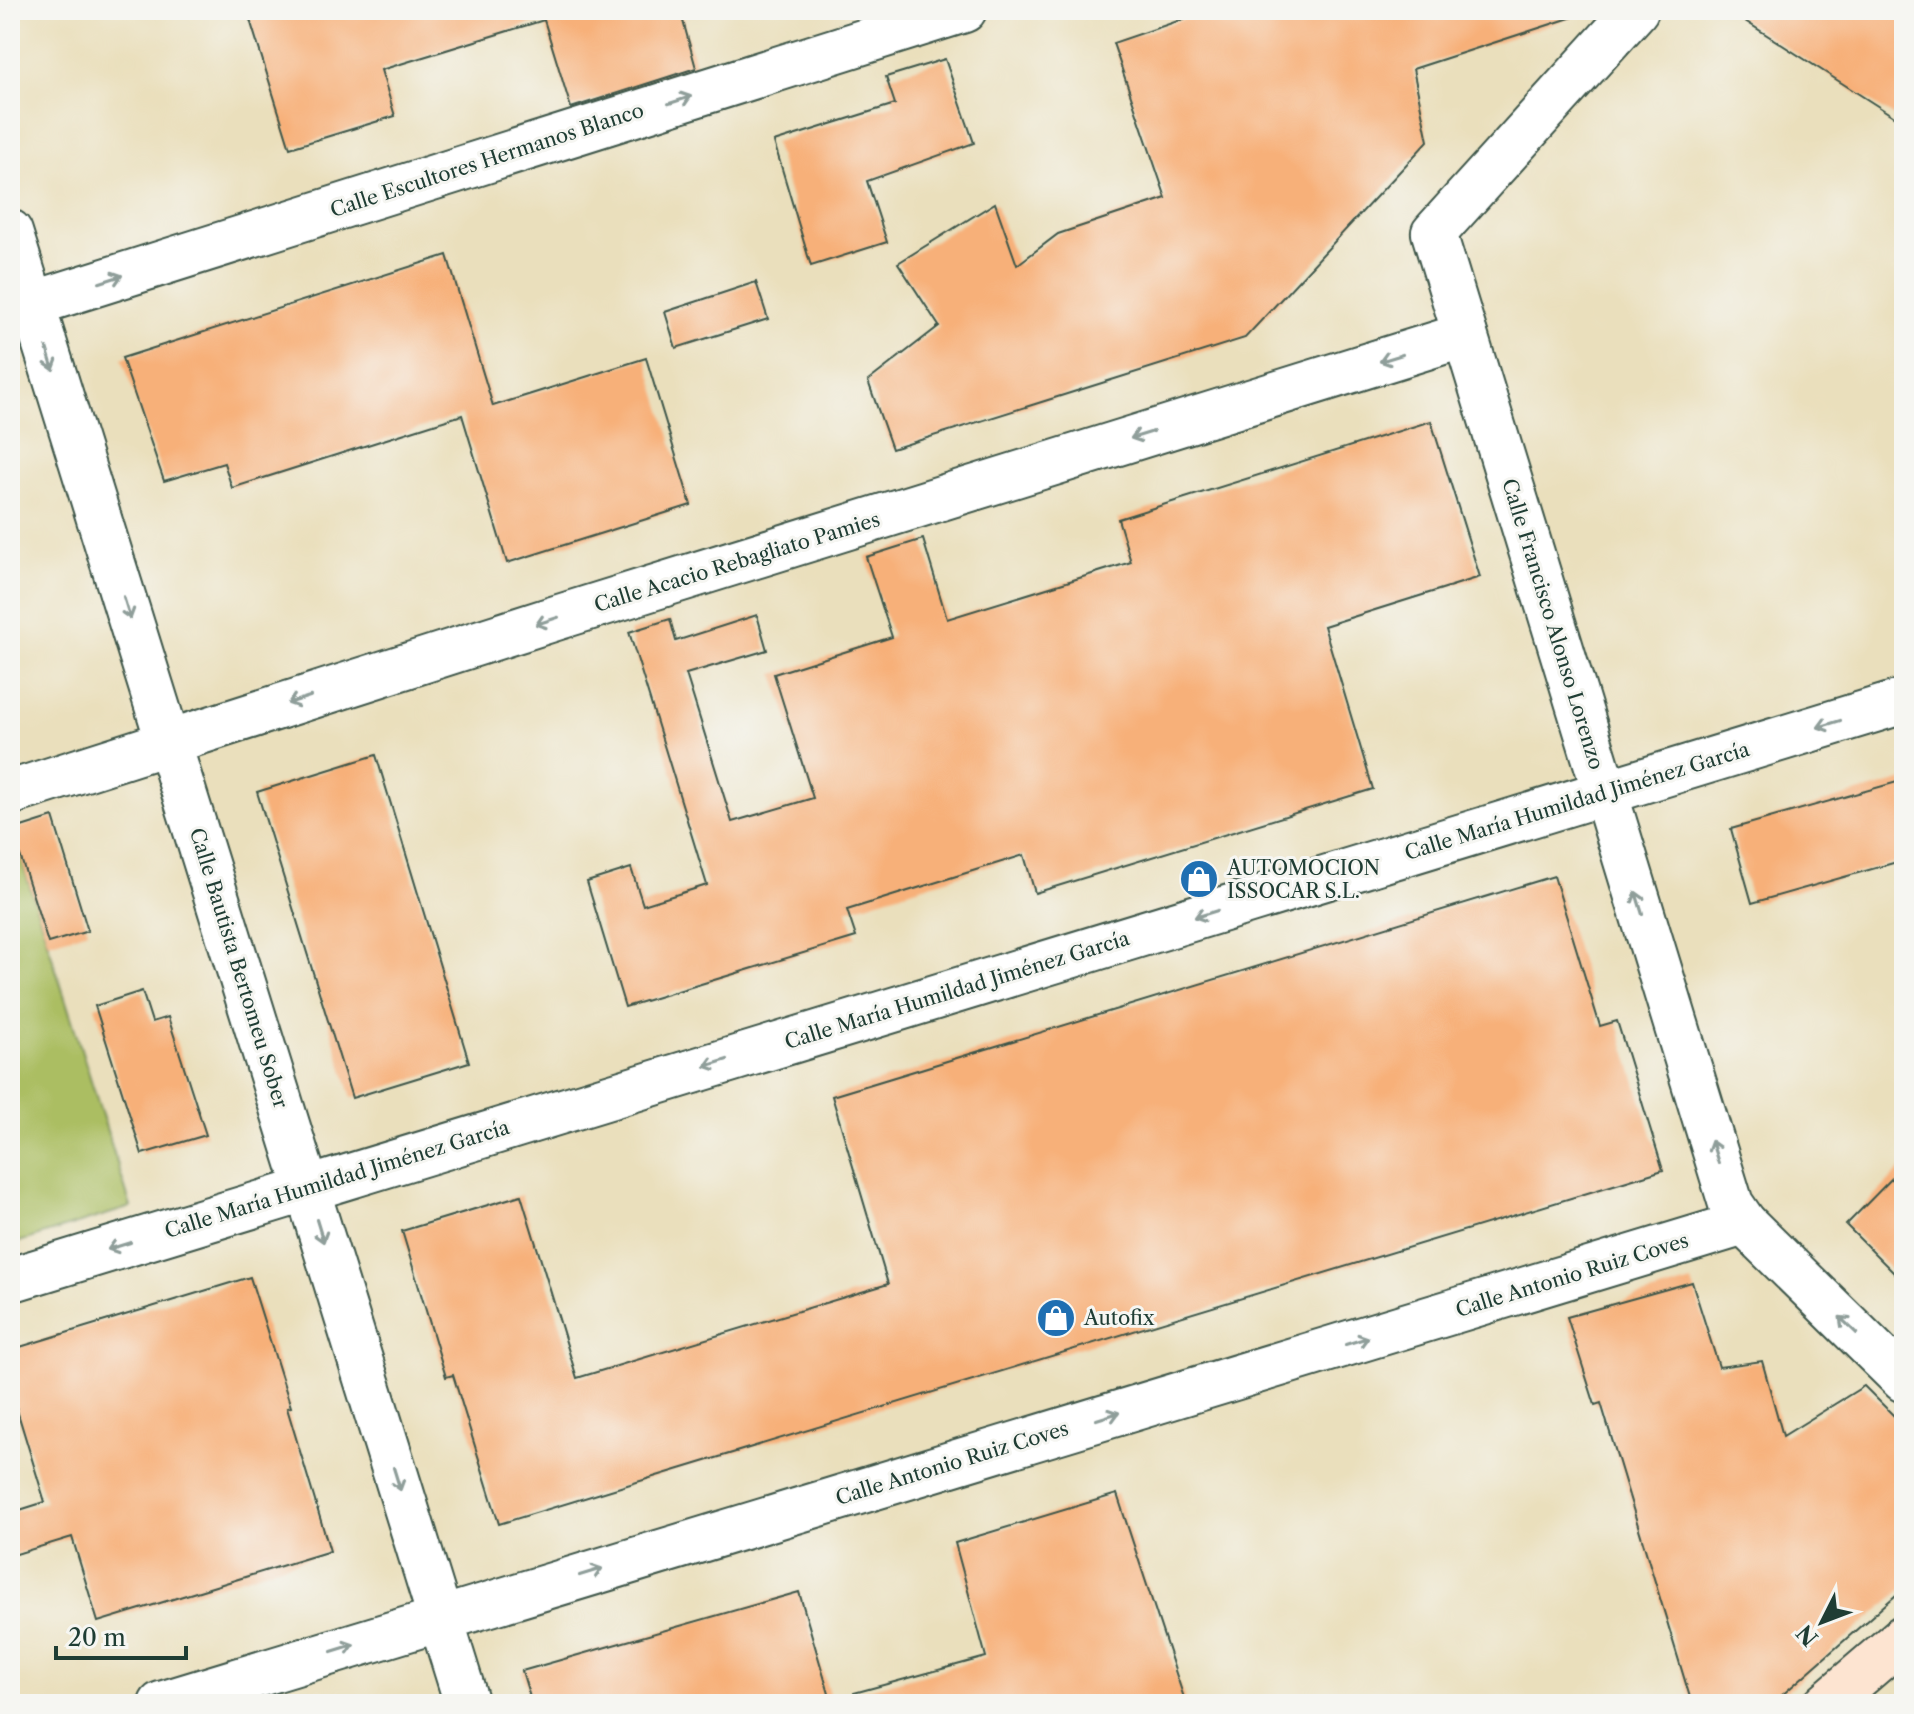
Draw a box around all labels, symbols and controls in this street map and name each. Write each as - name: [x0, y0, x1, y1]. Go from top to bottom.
- one-way arrow: [667, 91, 692, 106]
- street label: Calle Escultores Hermanos Blanco: [327, 98, 647, 222]
- one-way arrow: [98, 271, 124, 286]
- one-way arrow: [43, 346, 58, 372]
- one-way arrow: [1378, 351, 1404, 366]
- one-way arrow: [1130, 428, 1156, 443]
- street label: Calle Francisco Alonso Lorenzo: [1497, 476, 1609, 772]
- street label: Calle Acacio Rebagliato Pamies: [591, 507, 883, 617]
- one-way arrow: [120, 594, 135, 620]
- one-way arrow: [534, 614, 560, 629]
- one-way arrow: [287, 694, 312, 708]
- one-way arrow: [1817, 717, 1843, 732]
- street label: Calle María Humildad Jiménez García: [1402, 737, 1753, 865]
- street label: Calle Bautista Bertomeu Sober: [185, 825, 293, 1112]
- place label: AUTOMOCION ISSOCAR S.L.: [1226, 856, 1380, 903]
- shop icon: AUTOMOCION ISSOCAR S.L.: [1178, 858, 1220, 900]
- one-way arrow: [1631, 891, 1646, 917]
- one-way arrow: [1193, 907, 1219, 922]
- street label: Calle María Humildad Jiménez García: [782, 926, 1133, 1054]
- one-way arrow: [704, 1057, 729, 1071]
- street label: Calle María Humildad Jiménez García: [162, 1115, 513, 1243]
- one-way arrow: [1706, 1139, 1721, 1164]
- one-way arrow: [313, 1217, 328, 1243]
- street label: Calle Antonio Ruiz Coves: [1453, 1228, 1691, 1322]
- one-way arrow: [107, 1239, 132, 1254]
- shop icon: Autofix: [1035, 1297, 1077, 1339]
- place label: Autofix: [1083, 1306, 1155, 1330]
- one-way arrow: [1838, 1316, 1858, 1335]
- one-way arrow: [1344, 1333, 1369, 1347]
- one-way arrow: [1095, 1408, 1121, 1423]
- street label: Calle Antonio Ruiz Coves: [833, 1416, 1071, 1510]
- one-way arrow: [390, 1465, 405, 1491]
- one-way arrow: [578, 1564, 604, 1579]
- north arrow: [1782, 1582, 1862, 1662]
- scale bar: [56, 1610, 186, 1660]
- text: N: [1791, 1619, 1824, 1651]
- text: 20 m: [68, 1623, 126, 1652]
- one-way arrow: [329, 1640, 355, 1655]

